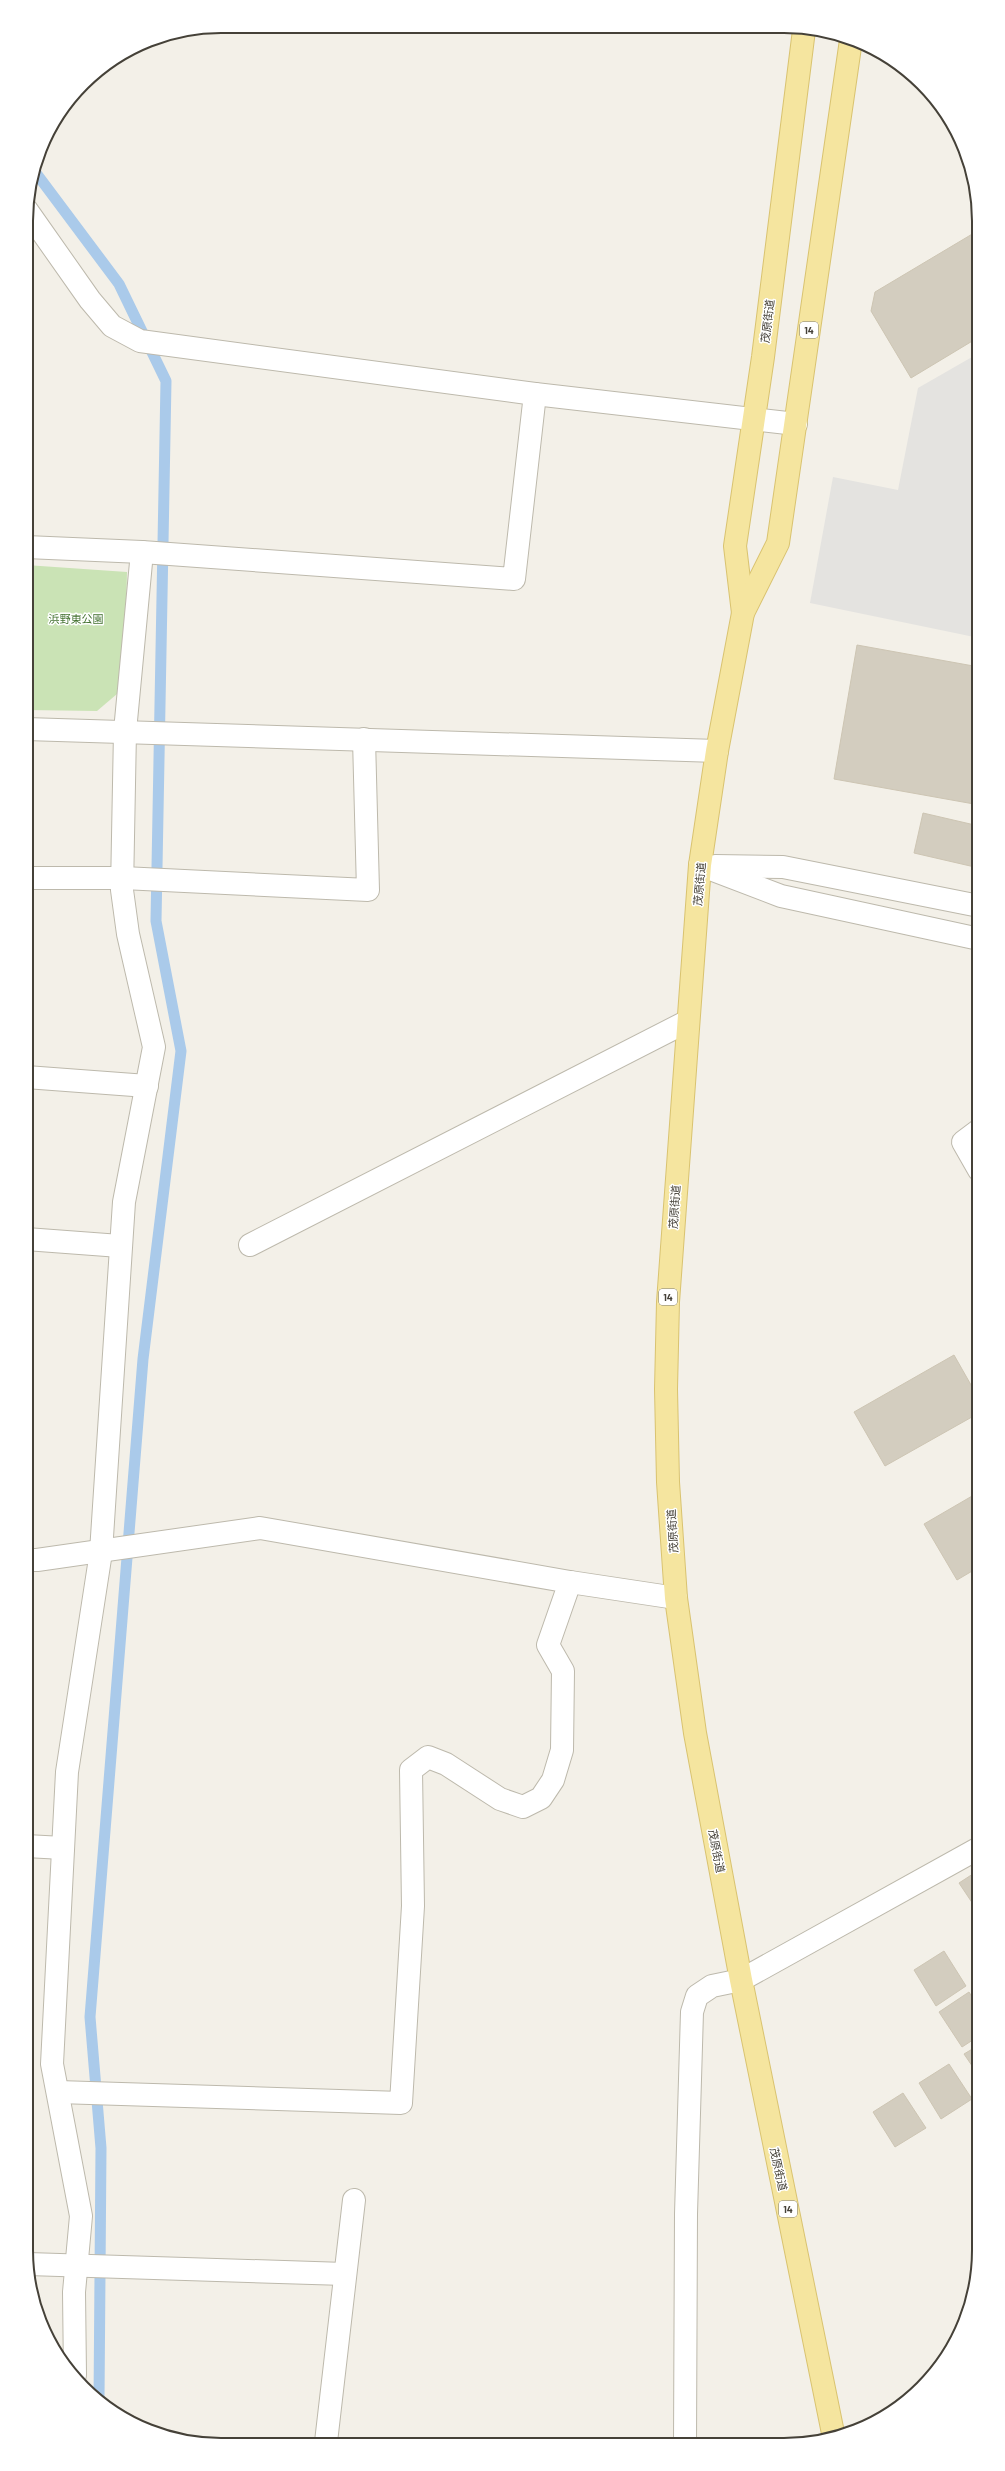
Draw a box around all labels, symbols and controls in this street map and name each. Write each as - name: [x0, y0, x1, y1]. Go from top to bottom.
- street label: 茂原街道: [758, 298, 776, 344]
- road number: 14: [800, 322, 818, 338]
- park label: 浜野東公園: [49, 612, 104, 625]
- street label: 茂原街道: [691, 862, 707, 906]
- street label: 茂原街道: [666, 1185, 682, 1229]
- road number: 14: [659, 1289, 677, 1305]
- street label: 茂原街道: [664, 1509, 680, 1553]
- street label: 茂原街道: [706, 1828, 728, 1874]
- street label: 茂原街道: [768, 2146, 790, 2192]
- road number: 14: [779, 2201, 797, 2217]

